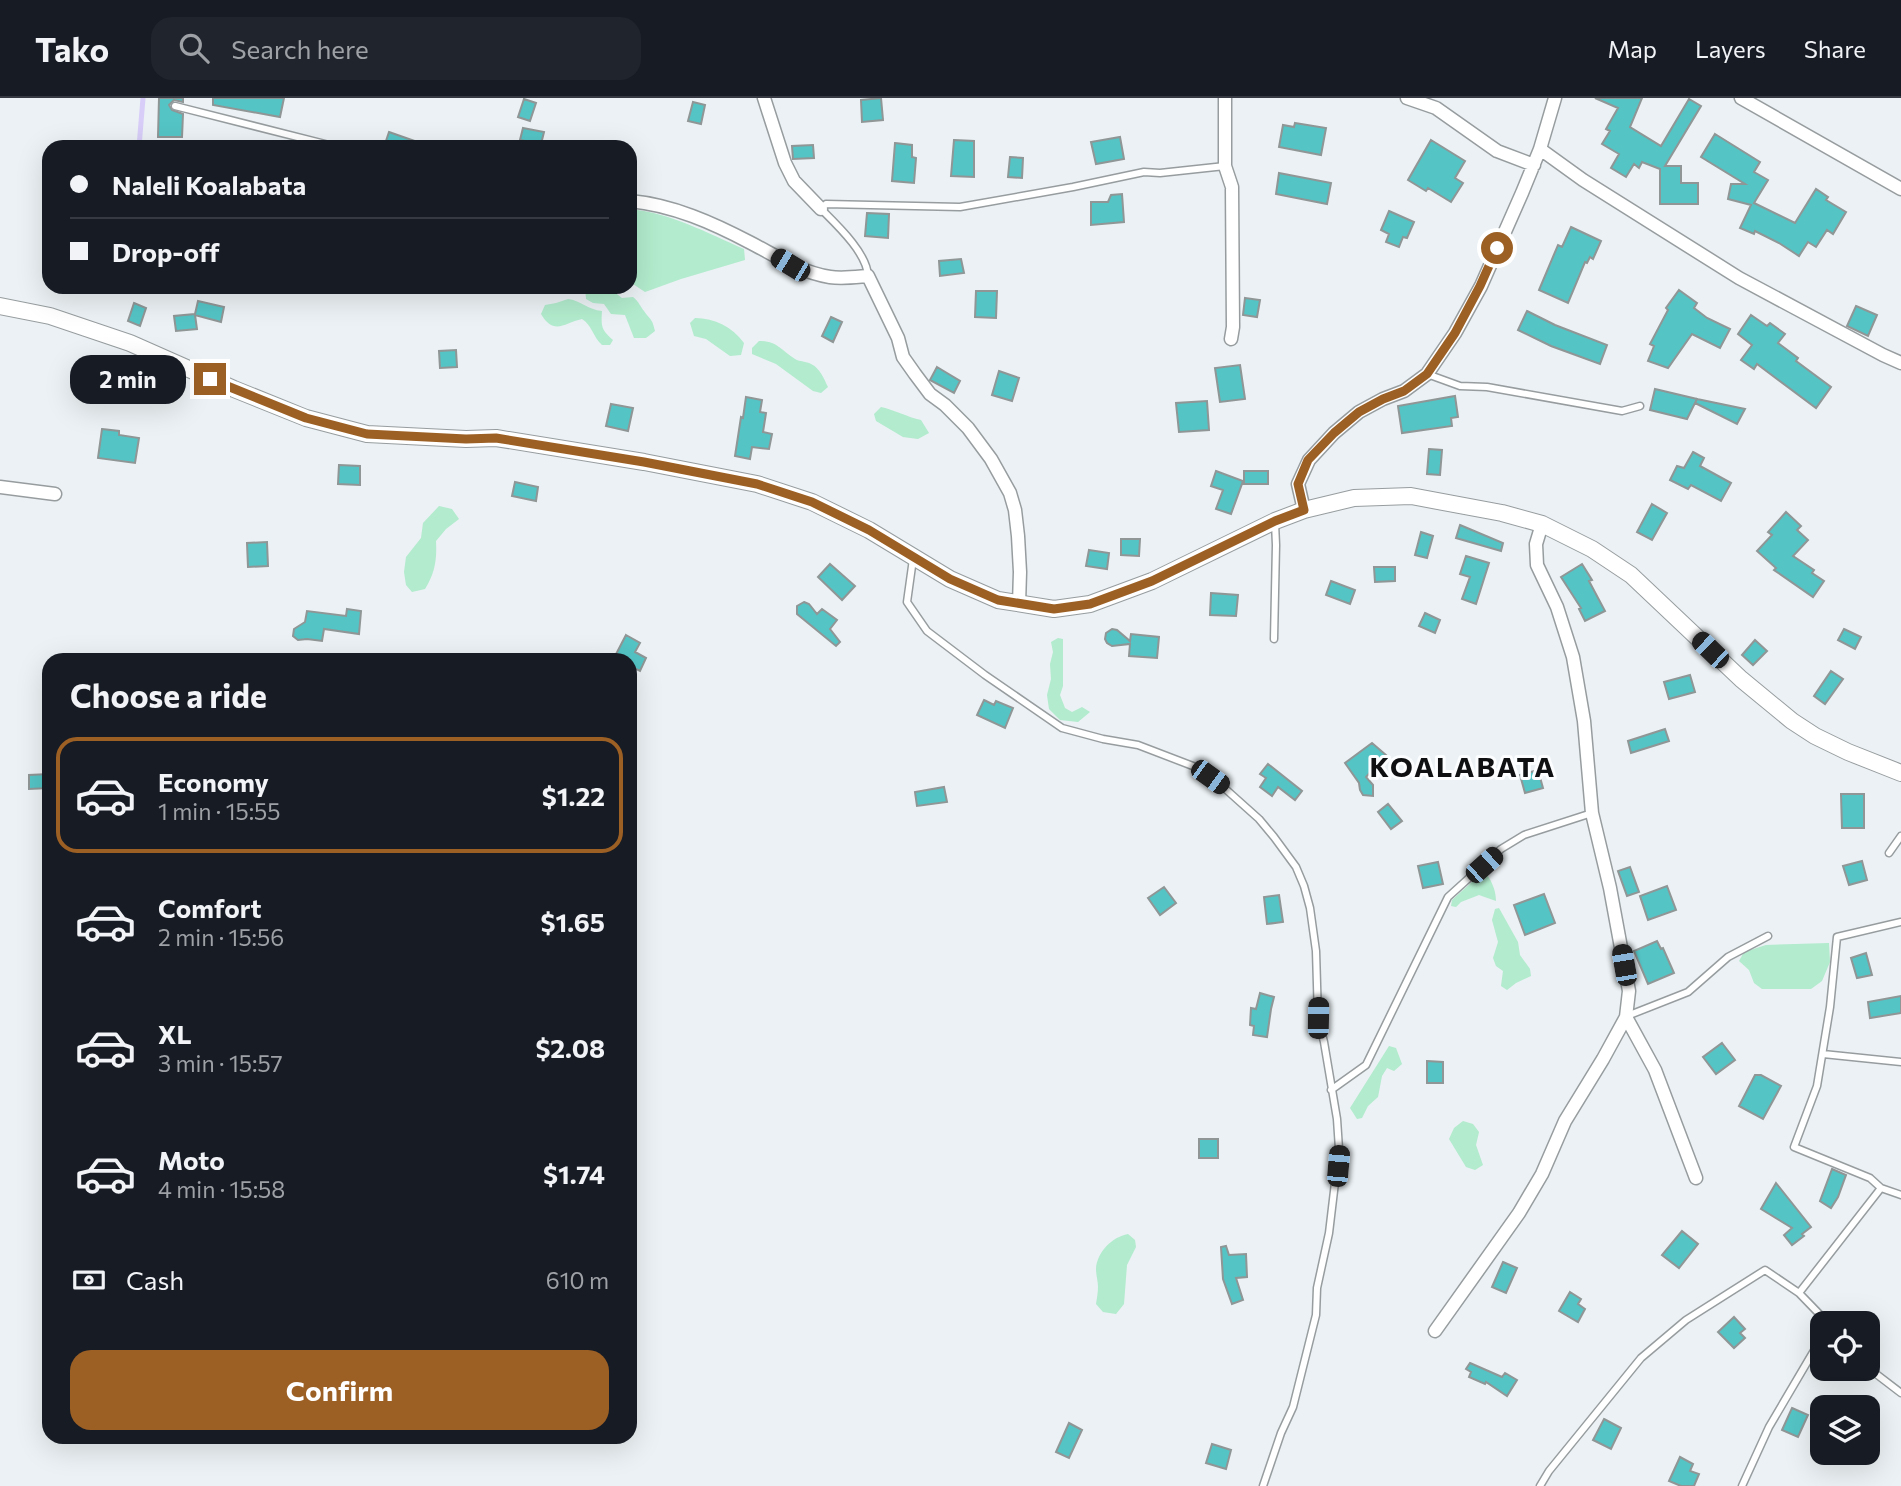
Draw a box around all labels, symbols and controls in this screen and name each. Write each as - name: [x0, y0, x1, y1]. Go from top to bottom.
- search box: [151, 17, 641, 80]
- text: Tako: [35, 28, 109, 69]
- icon: search: [175, 29, 213, 67]
- text: Search here: [231, 33, 369, 64]
- text: Map: [1608, 34, 1657, 63]
- text: Layers: [1695, 34, 1766, 63]
- text: Share: [1804, 34, 1866, 63]
- text: Naleli Koalabata: [112, 169, 306, 200]
- route start: [1481, 232, 1513, 264]
- text: Drop-off: [112, 236, 219, 267]
- car: [767, 245, 814, 285]
- callout: 2 min: [70, 354, 186, 404]
- route end: [194, 363, 226, 395]
- text: 2 min: [99, 365, 157, 393]
- car: [1688, 628, 1733, 672]
- text: Choose a ride: [70, 675, 267, 715]
- district label: KOALABATA: [1370, 749, 1556, 783]
- car: [1187, 756, 1234, 798]
- icon: car: [74, 764, 137, 827]
- text: Economy: [158, 766, 269, 797]
- text: $1.22: [542, 780, 605, 811]
- text: 1 min · 15:55: [158, 797, 281, 825]
- car: [1462, 843, 1507, 887]
- icon: car: [74, 890, 137, 953]
- text: Comfort: [158, 892, 261, 923]
- text: $1.65: [541, 906, 605, 937]
- text: 2 min · 15:56: [158, 923, 284, 951]
- car: [1611, 942, 1638, 988]
- car: [1308, 997, 1329, 1039]
- icon: car: [74, 1016, 137, 1079]
- text: XL: [158, 1018, 192, 1049]
- text: $2.08: [535, 1032, 605, 1063]
- text: 3 min · 15:57: [158, 1049, 283, 1077]
- icon: car: [74, 1142, 137, 1205]
- text: Moto: [158, 1144, 225, 1175]
- car: [1326, 1144, 1351, 1188]
- text: $1.74: [543, 1158, 605, 1189]
- text: 4 min · 15:58: [158, 1175, 285, 1203]
- icon: cash: [70, 1261, 108, 1299]
- text: Cash: [126, 1264, 184, 1295]
- text: 610 m: [546, 1266, 609, 1294]
- map controls: [1810, 1311, 1880, 1465]
- button: locate: [1810, 1311, 1880, 1381]
- button: Confirm: [70, 1350, 609, 1430]
- button: layers: [1810, 1395, 1880, 1465]

